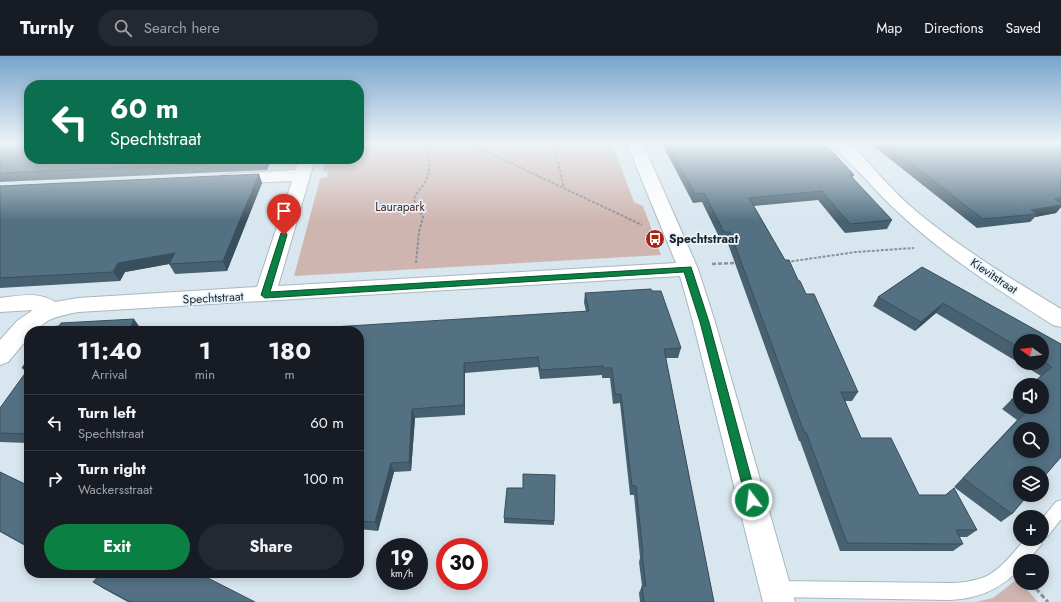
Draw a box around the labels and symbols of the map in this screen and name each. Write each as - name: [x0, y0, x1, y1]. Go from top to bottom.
- pin: [267, 194, 301, 235]
- park label: Laurapark: [375, 198, 425, 216]
- bus stop icon: Spechtstraat: [644, 228, 666, 250]
- place label: Spechtstraat: [669, 230, 739, 248]
- street label: Kievitstraat: [967, 254, 1021, 298]
- street label: Spechtstraat: [182, 287, 244, 309]
- north arrow: [1013, 334, 1049, 370]
- position arrow: [731, 479, 773, 521]
- speed limit sign: 30: [436, 538, 488, 590]

